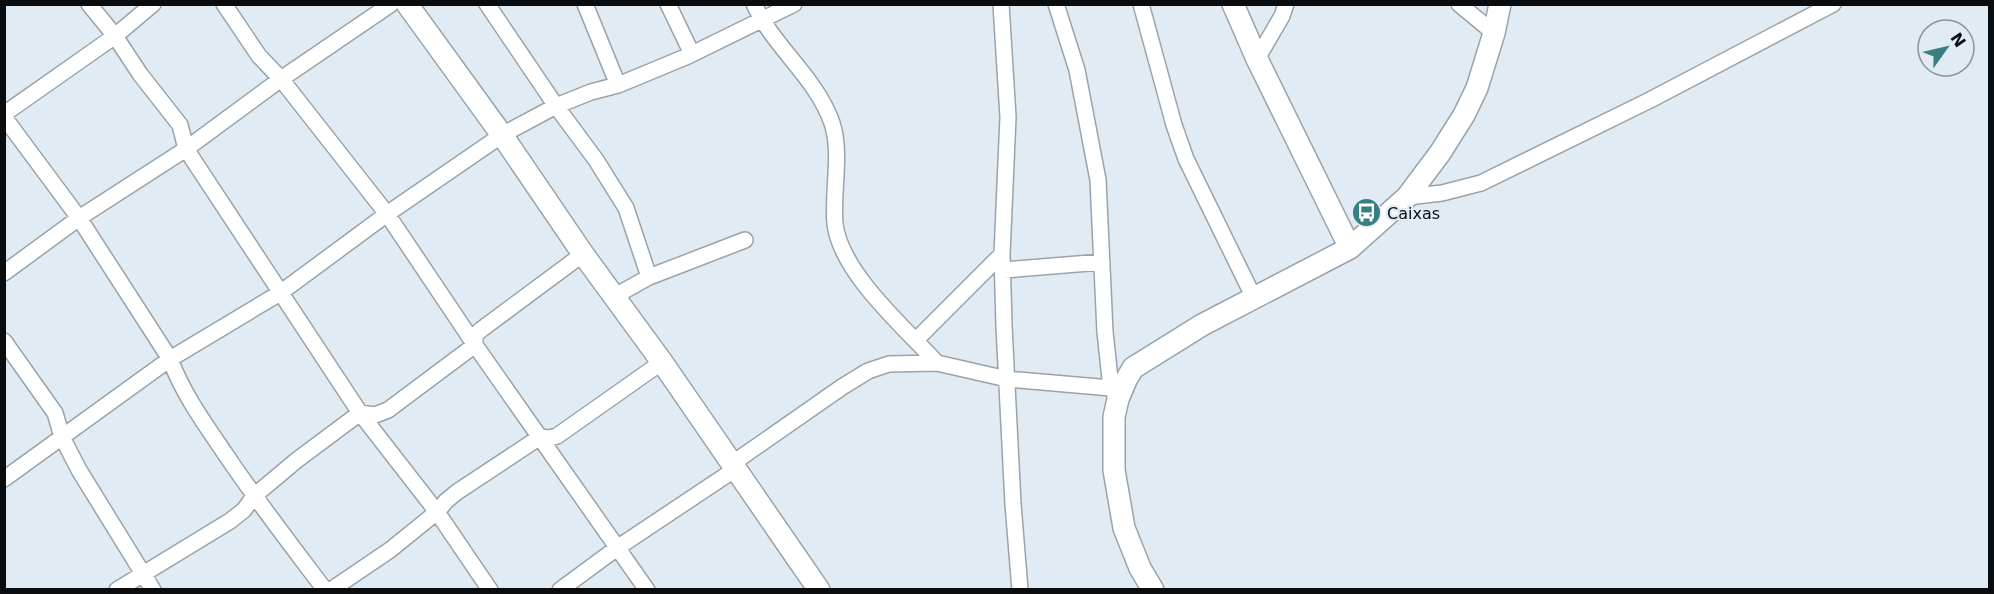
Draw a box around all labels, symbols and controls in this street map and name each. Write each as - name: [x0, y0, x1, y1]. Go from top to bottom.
- north arrow: [1916, 18, 1976, 78]
- text: N: [1946, 29, 1970, 51]
- bus stop icon: Caixas: [1350, 197, 1382, 229]
- place label: Caixas: [1387, 204, 1440, 223]

